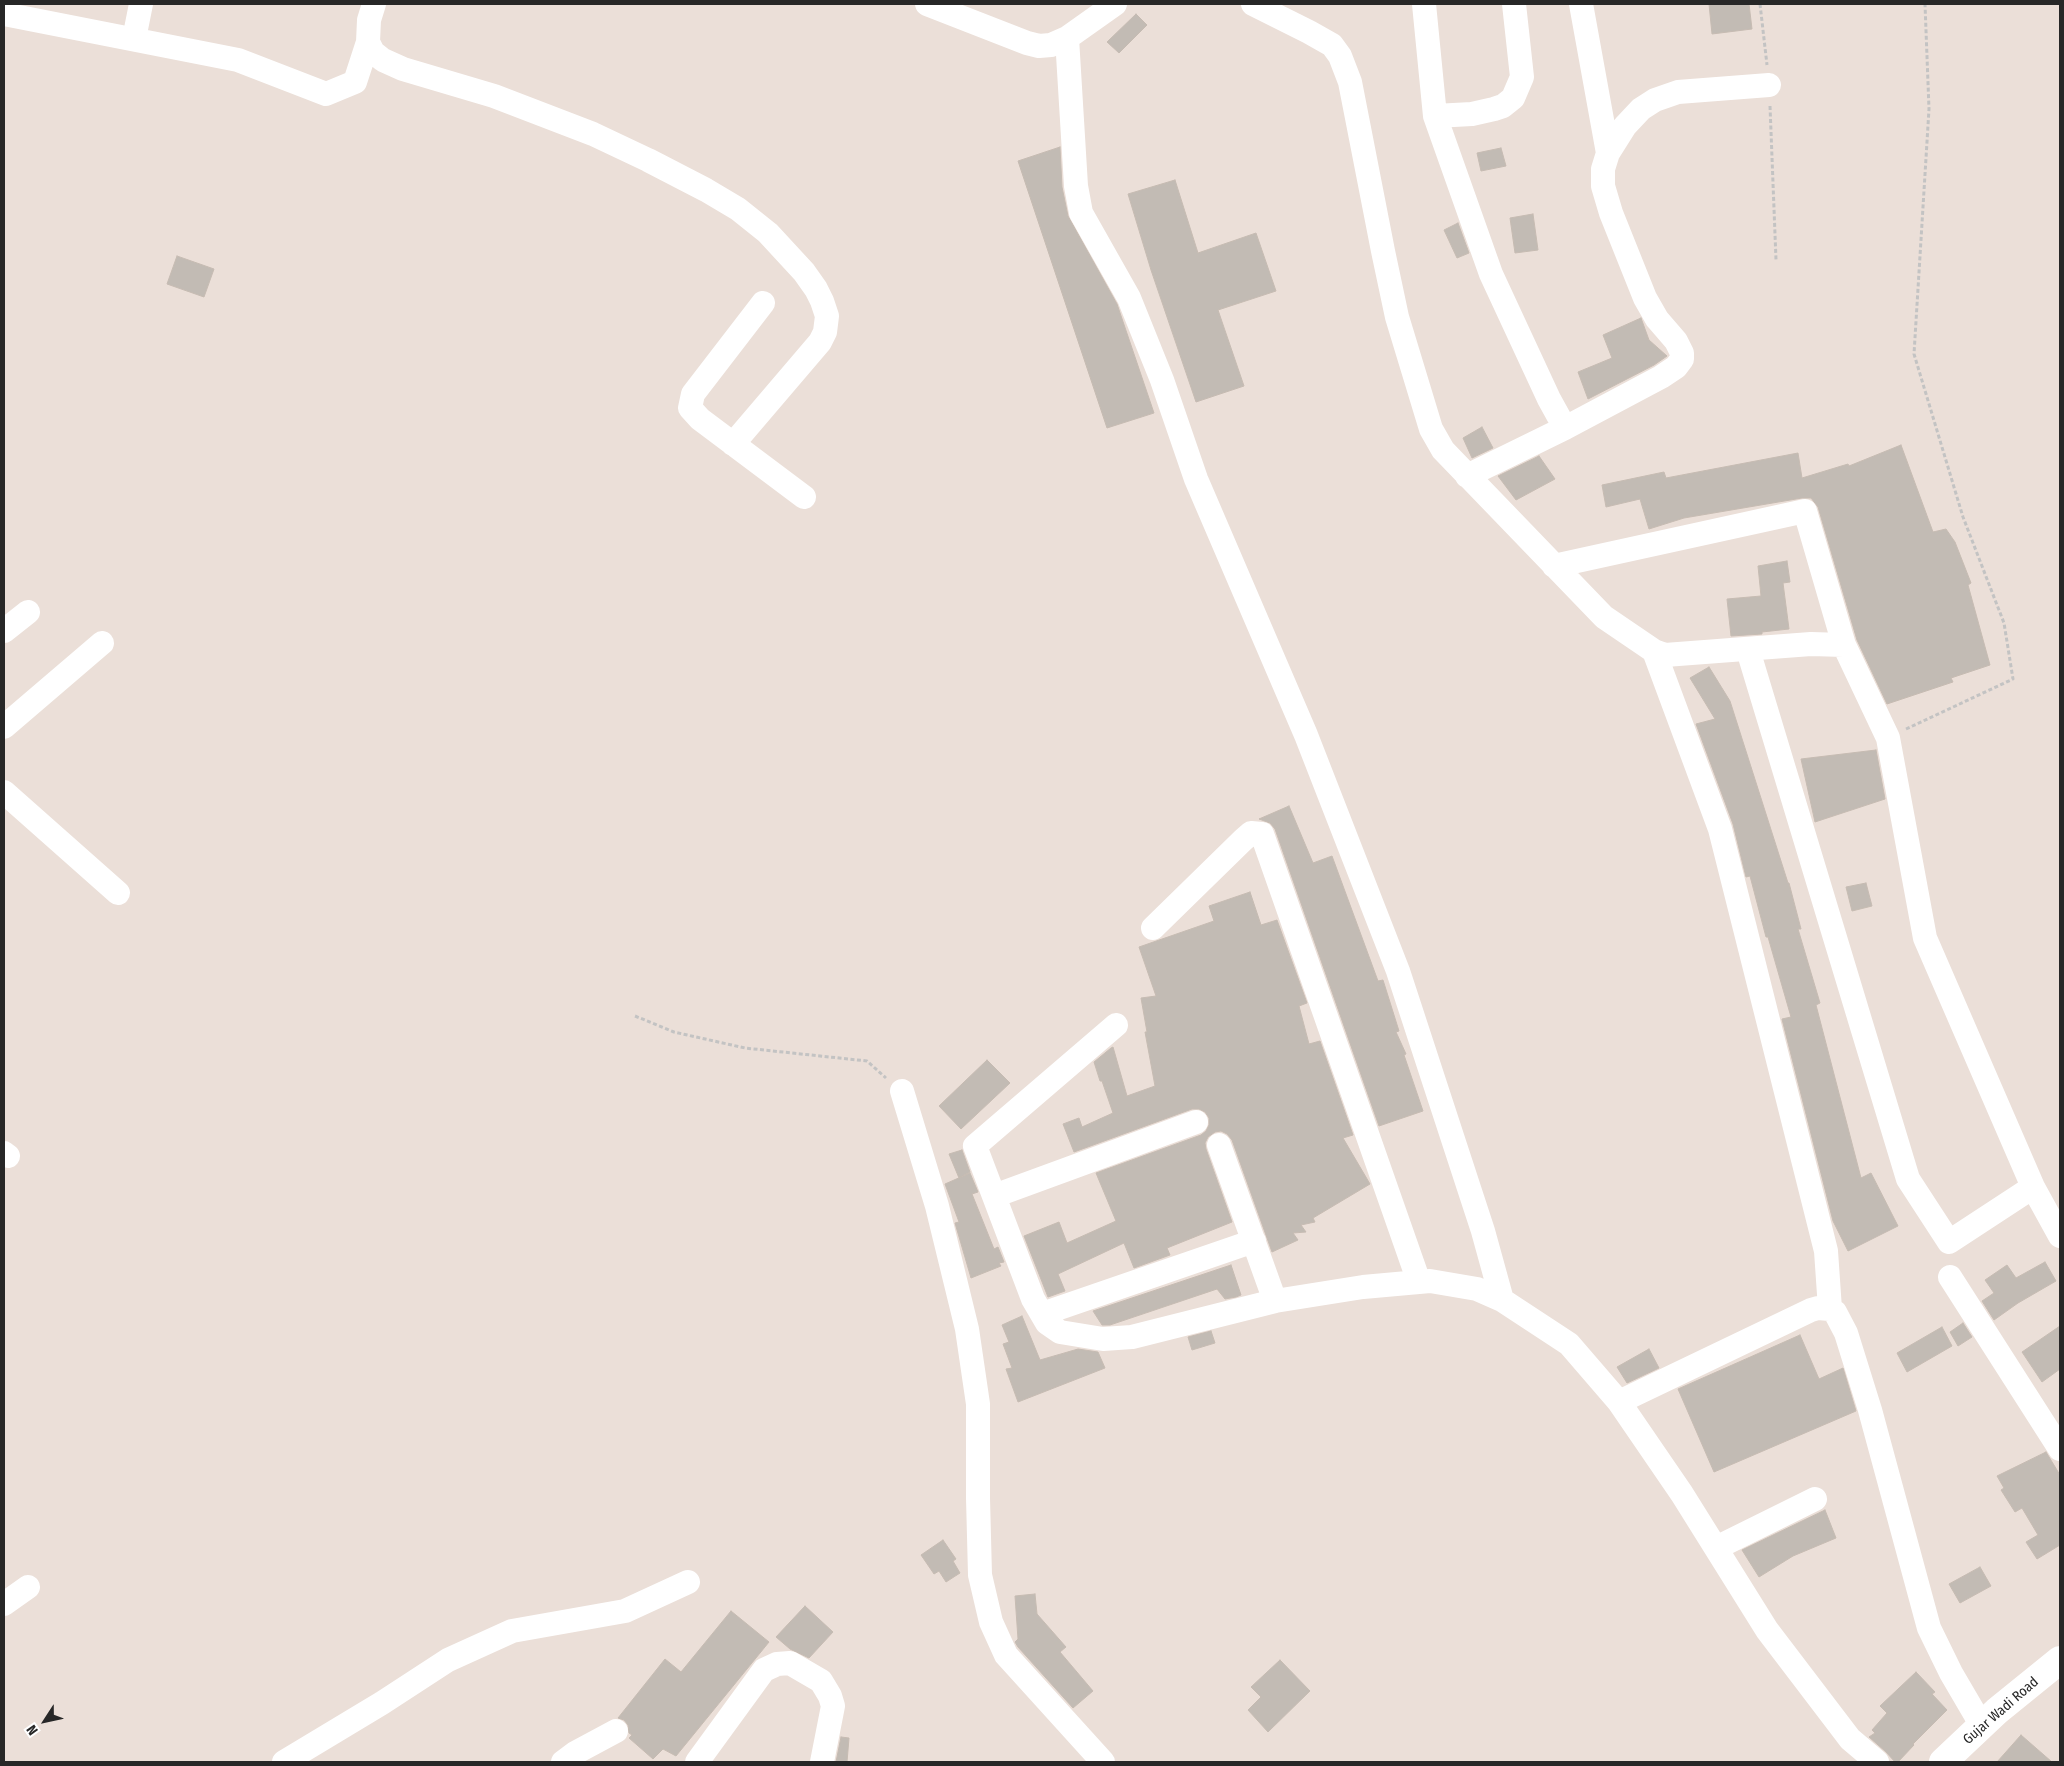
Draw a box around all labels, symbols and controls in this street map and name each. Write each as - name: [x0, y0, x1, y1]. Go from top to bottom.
- street label: Gujar Wadi Road: [1960, 1674, 2042, 1748]
- north arrow: [20, 1696, 70, 1746]
- text: N: [23, 1722, 42, 1738]

